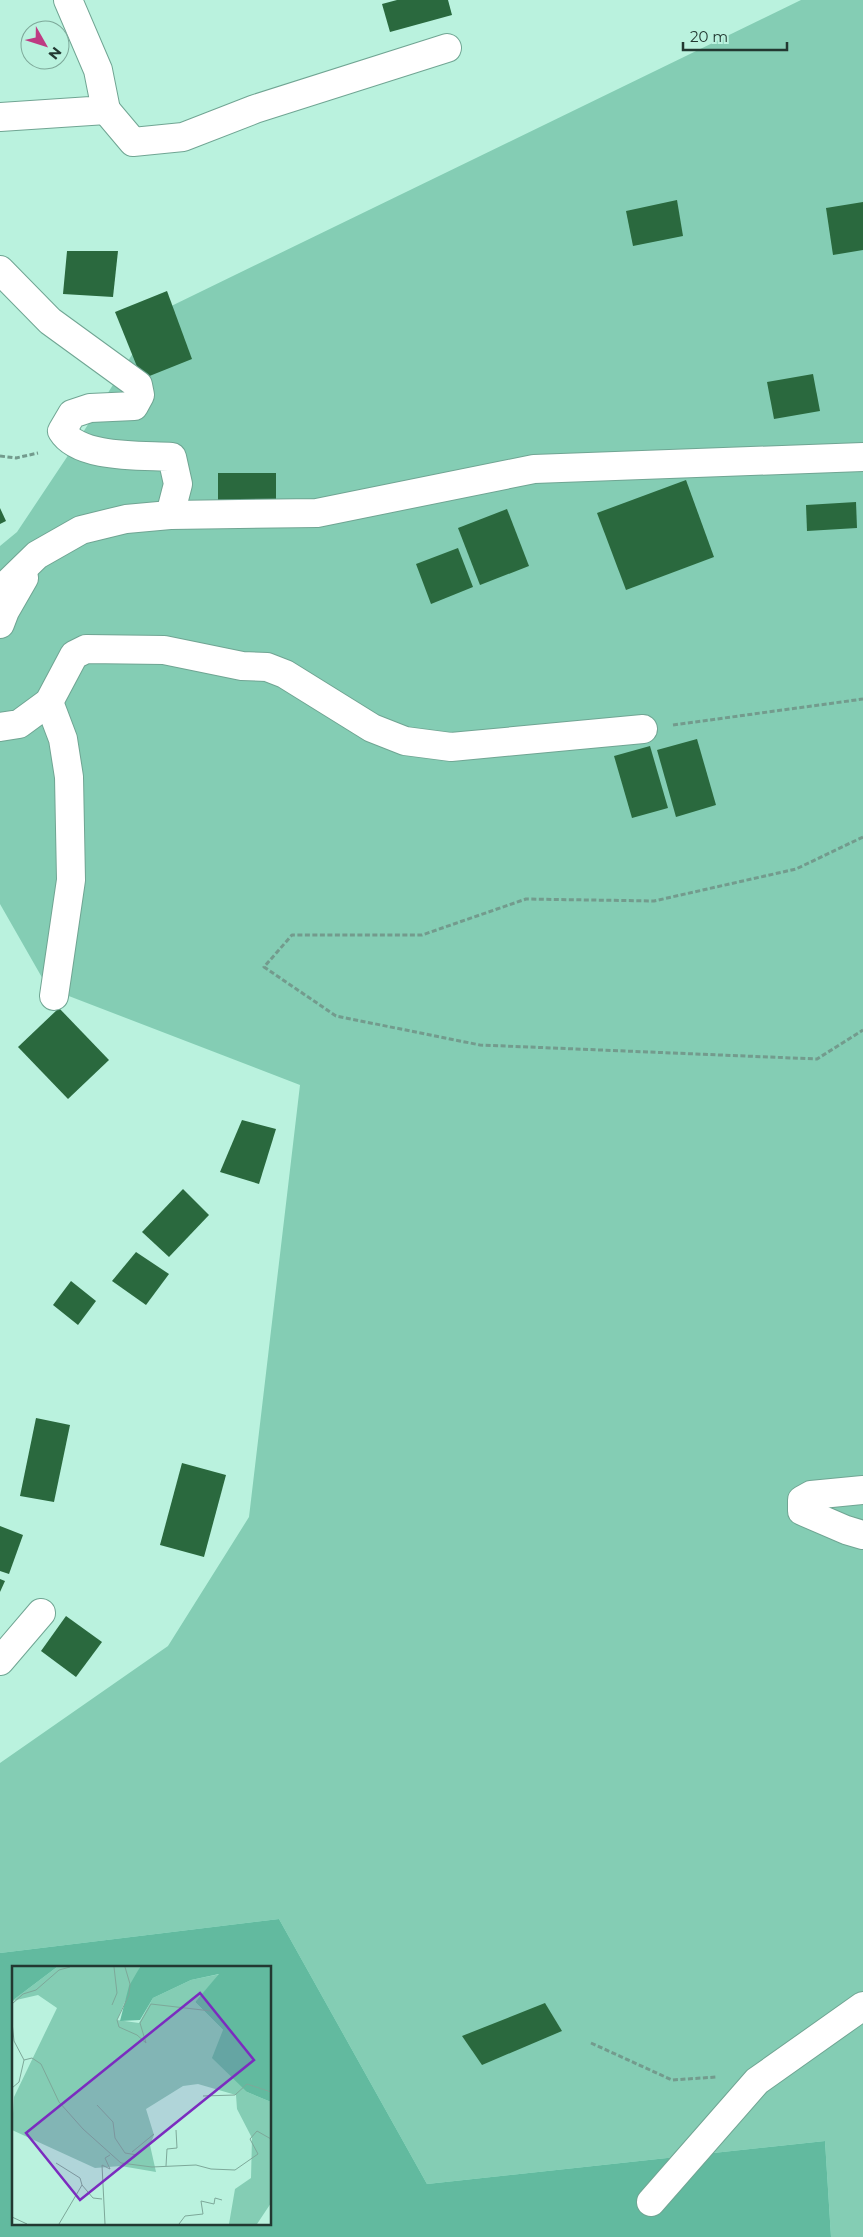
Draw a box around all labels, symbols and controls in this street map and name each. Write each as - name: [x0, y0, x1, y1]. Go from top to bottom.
- north arrow: [20, 20, 70, 70]
- scale bar: [683, 20, 787, 52]
- text: 20 m: [690, 27, 728, 46]
- text: N: [45, 43, 66, 63]
- inset map: [12, 1966, 271, 2224]

